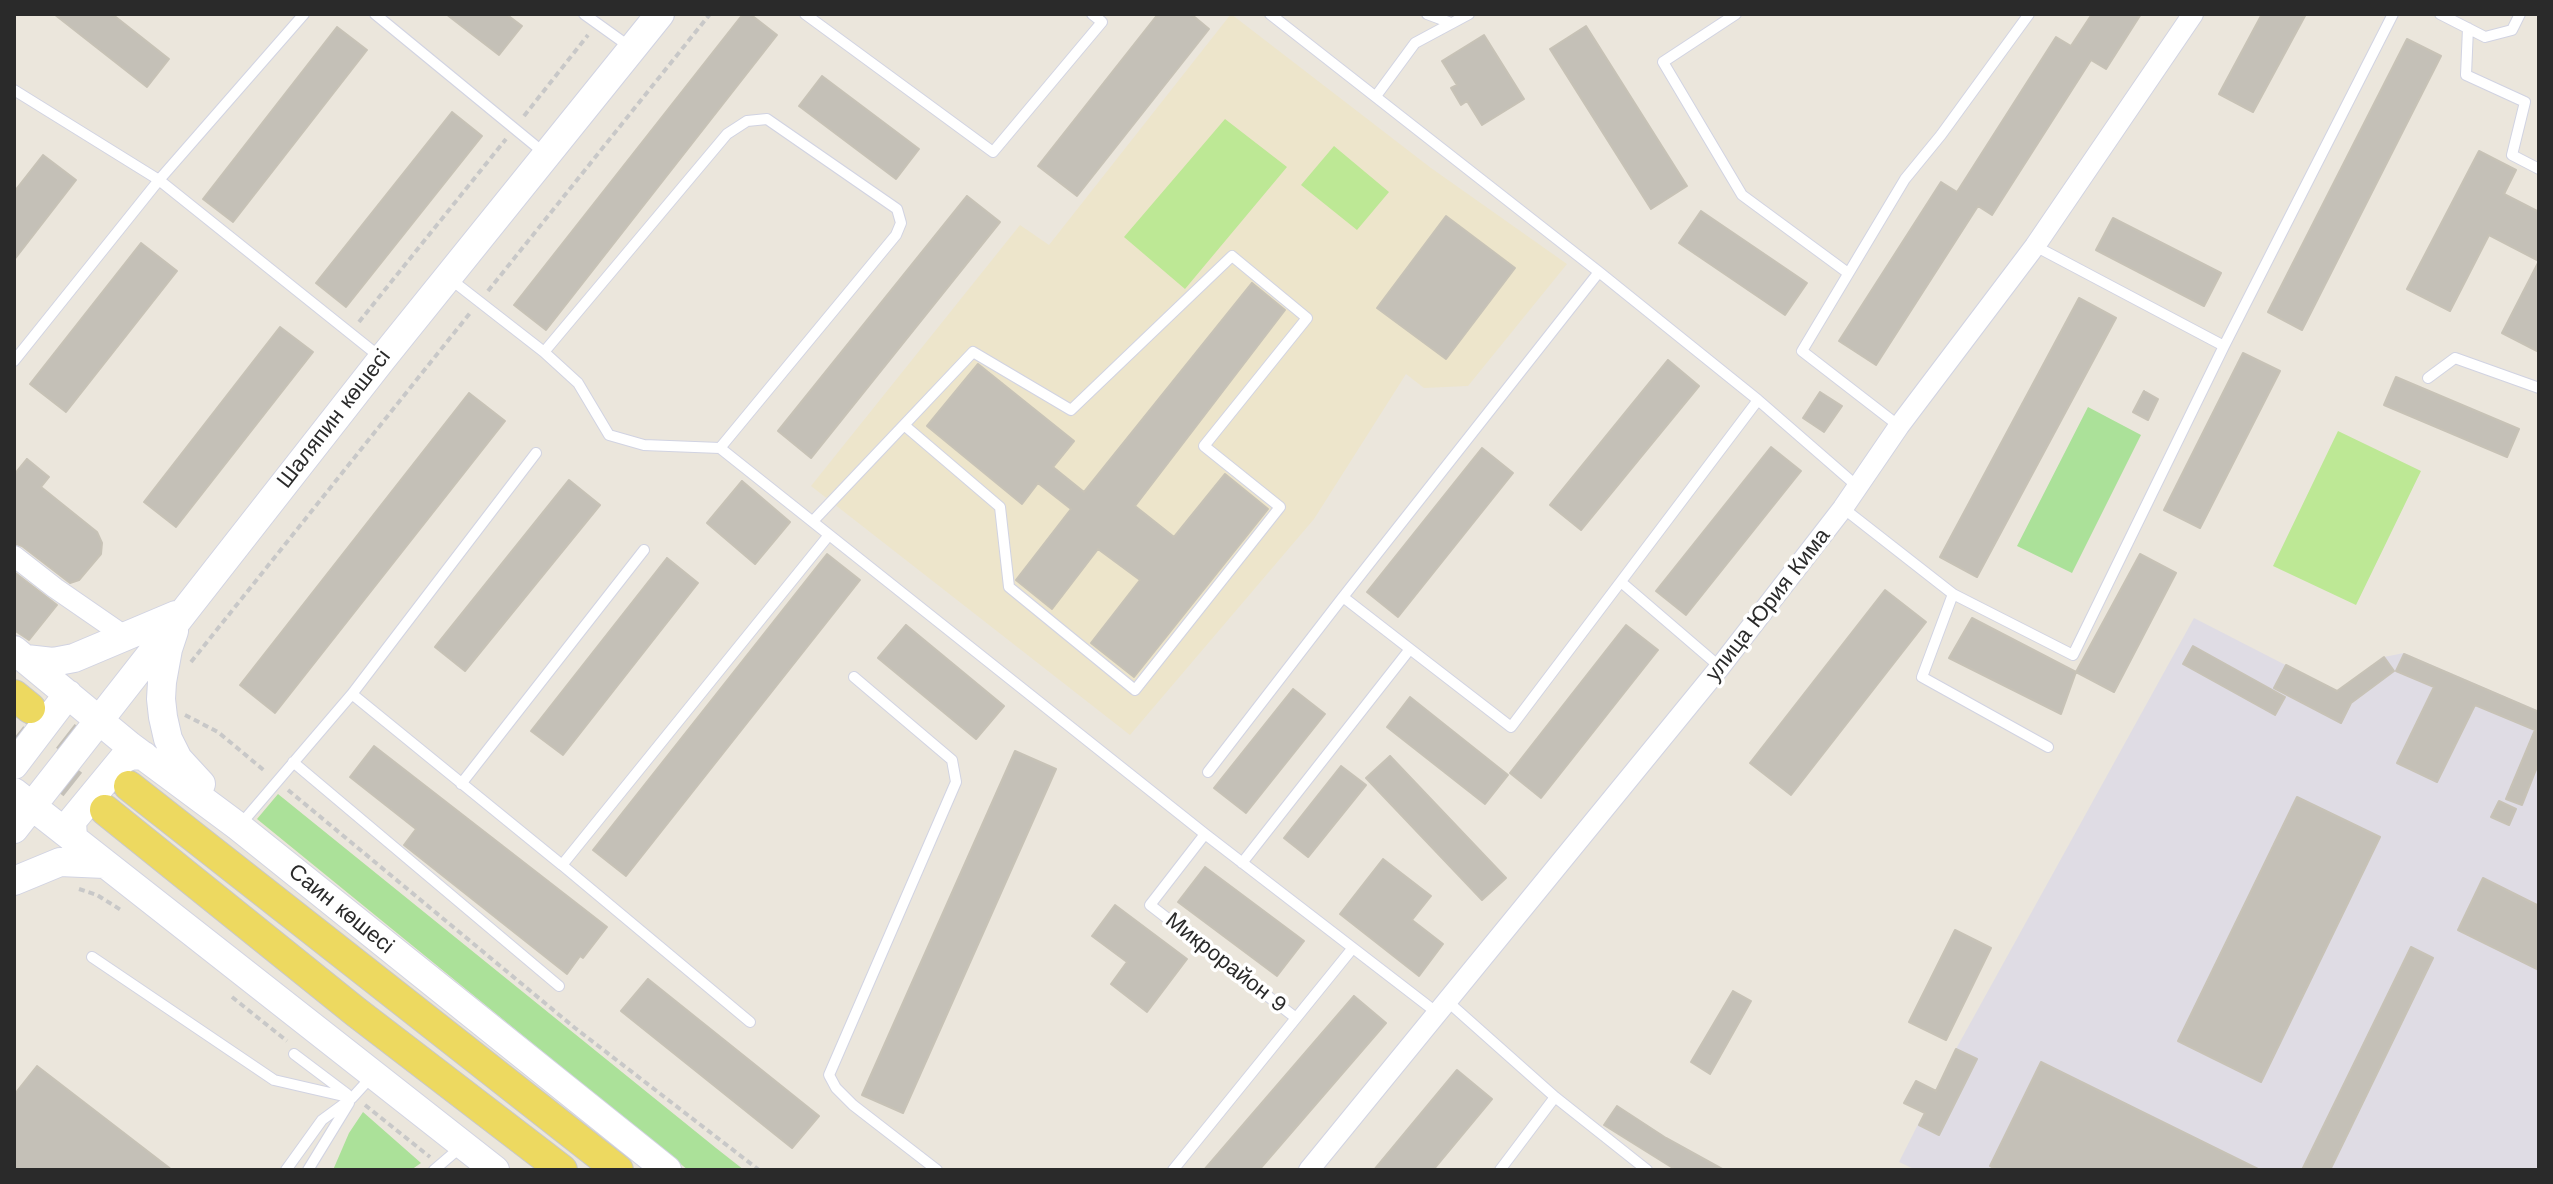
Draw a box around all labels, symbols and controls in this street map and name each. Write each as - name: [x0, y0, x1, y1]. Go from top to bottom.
- street label: Шаляпин көшесі: [272, 344, 396, 494]
- street label: улица Юрия Кима: [1700, 523, 1836, 687]
- street label: Саин көшесі: [283, 858, 399, 960]
- street label: Микрорайон 9: [1160, 907, 1292, 1019]

